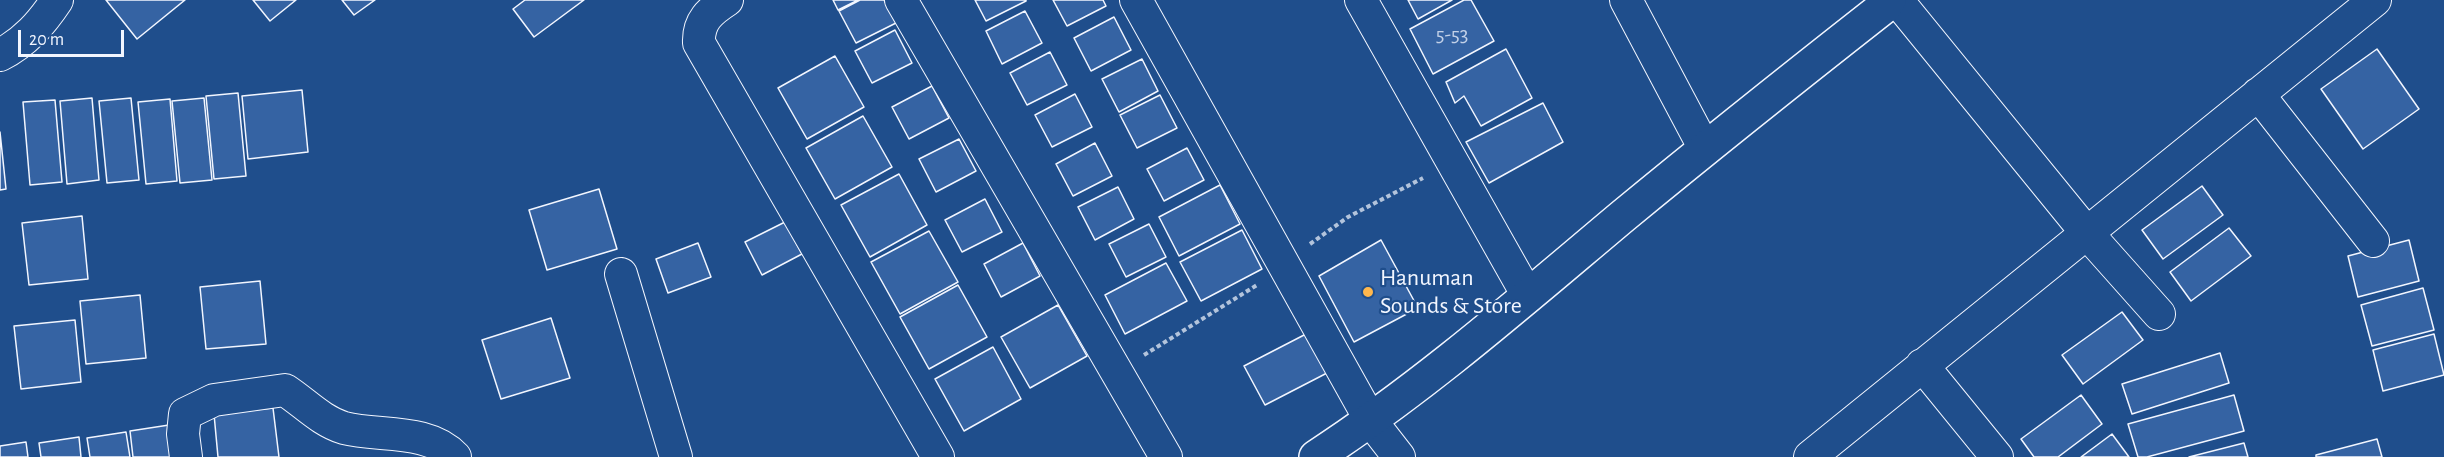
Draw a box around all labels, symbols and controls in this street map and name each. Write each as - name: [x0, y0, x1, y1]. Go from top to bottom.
- scale bar: [21, 18, 128, 56]
- house number: 5-53: [1436, 22, 1468, 48]
- text: 20 m: [29, 31, 64, 49]
- place label: Hanuman Sounds & Store: [1380, 264, 1522, 320]
- marker: Hanuman Sounds & Store: [1361, 285, 1375, 299]

